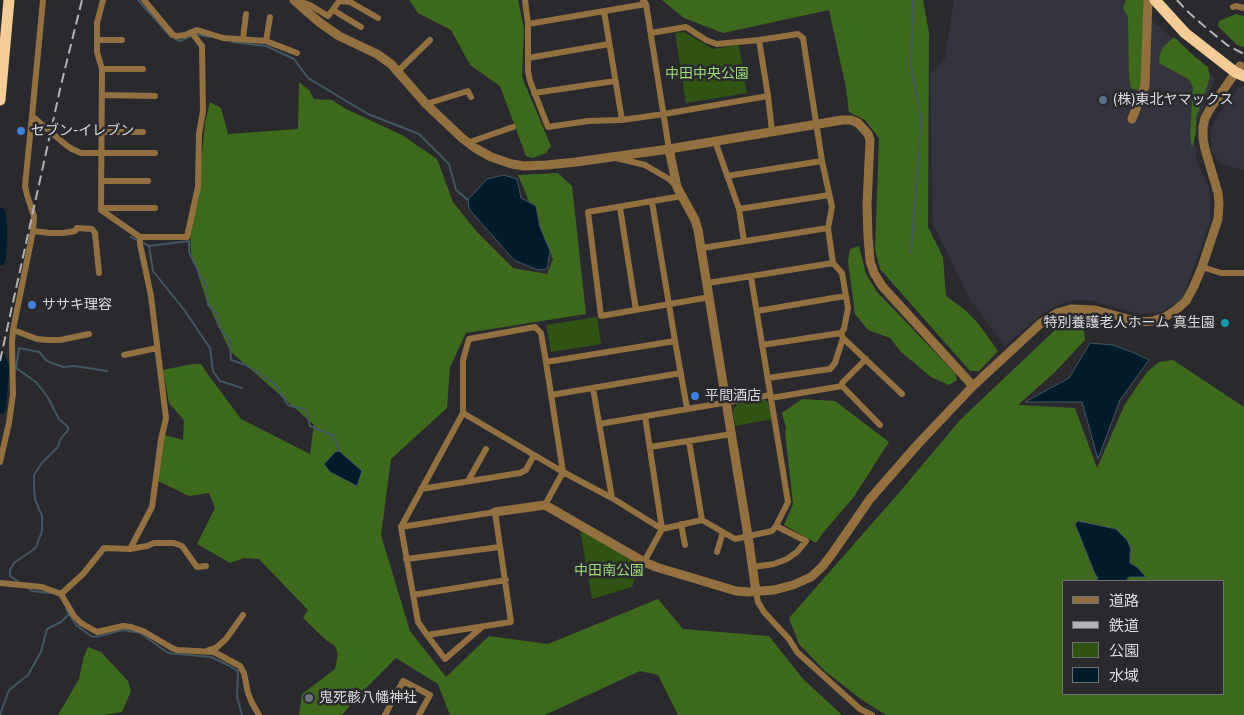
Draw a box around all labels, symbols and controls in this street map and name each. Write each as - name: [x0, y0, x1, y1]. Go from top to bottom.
- park label: 中田中央公園: [665, 66, 749, 82]
- place label: (株)東北ヤマックス: [1113, 92, 1234, 108]
- marker: (株)東北ヤマックス: [1097, 94, 1109, 106]
- place label: セブン-イレブン: [31, 123, 134, 139]
- marker: セブン-イレブン: [15, 125, 27, 137]
- place label: ササキ理容: [42, 297, 112, 313]
- marker: ササキ理容: [26, 299, 38, 311]
- place label: 特別養護老人ホーム 真生園: [1044, 315, 1215, 331]
- marker: 特別養護老人ホーム 真生園: [1219, 317, 1231, 329]
- place label: 平間酒店: [705, 388, 761, 404]
- marker: 平間酒店: [689, 390, 701, 402]
- park label: 中田南公園: [574, 563, 644, 579]
- legend: [1062, 580, 1224, 695]
- text: 道路: [1109, 592, 1139, 609]
- text: 鉄道: [1109, 617, 1139, 634]
- text: 公園: [1109, 642, 1139, 659]
- text: 水域: [1109, 667, 1139, 684]
- place label: 鬼死骸八幡神社: [319, 690, 417, 706]
- marker: 鬼死骸八幡神社: [303, 692, 315, 704]

